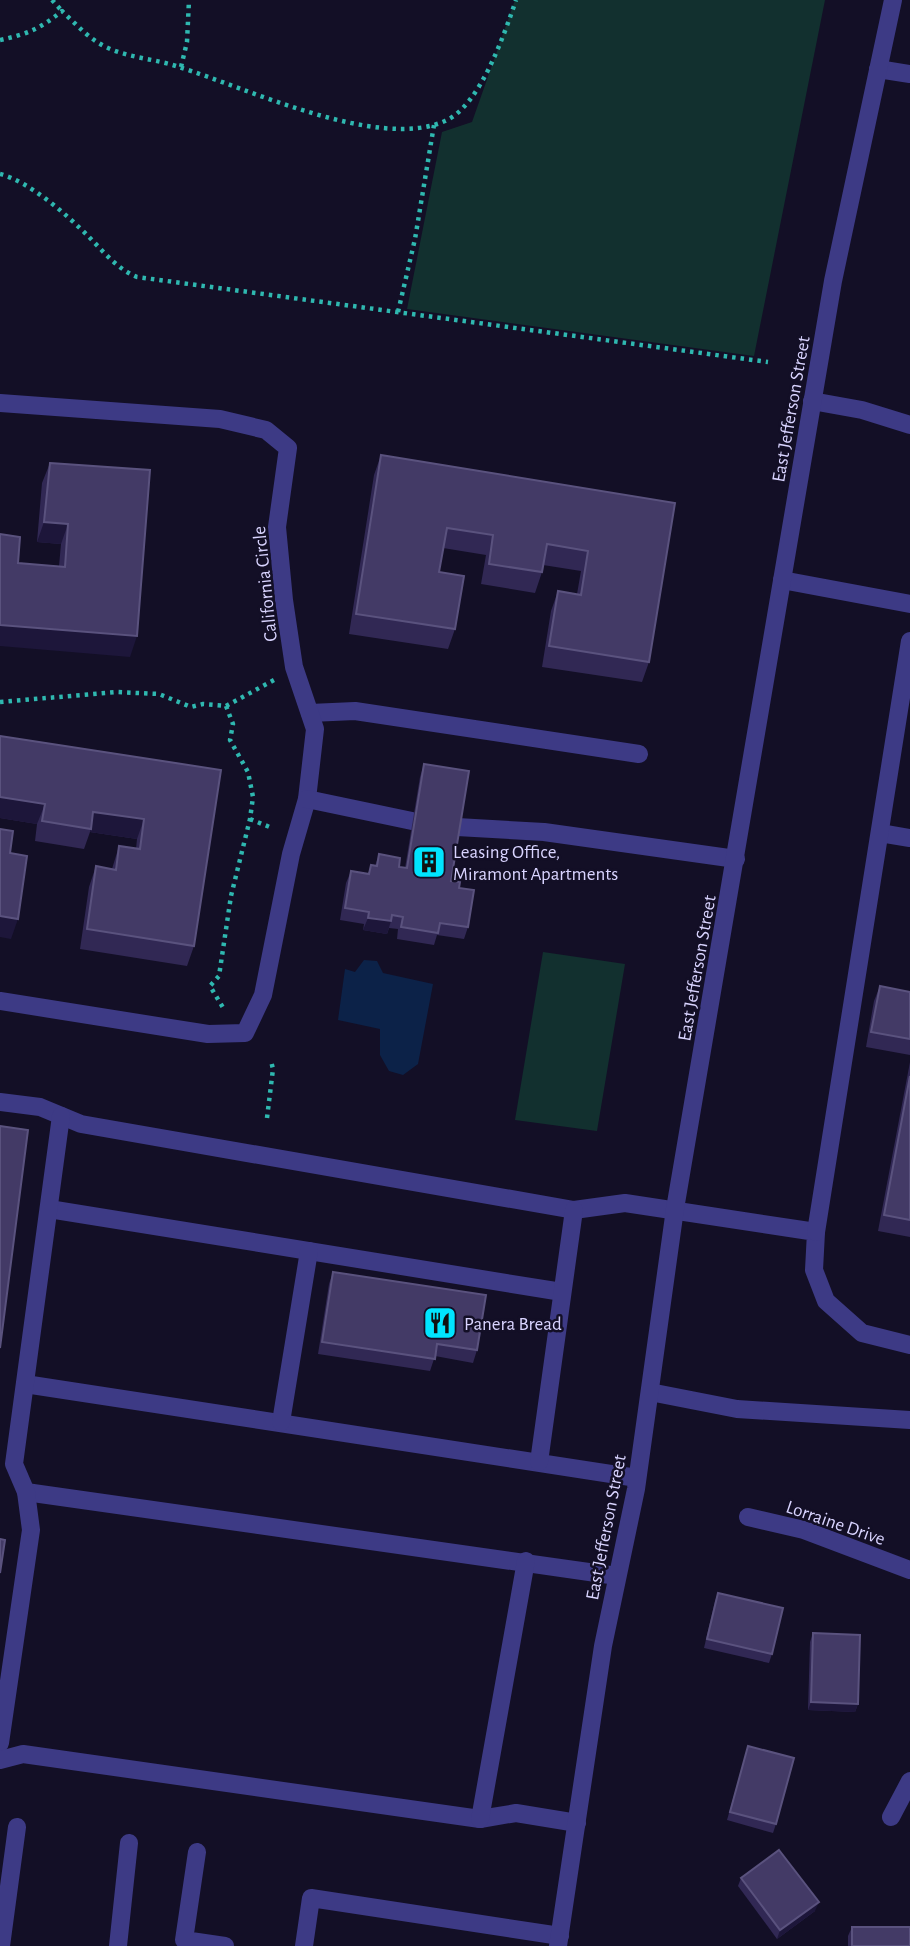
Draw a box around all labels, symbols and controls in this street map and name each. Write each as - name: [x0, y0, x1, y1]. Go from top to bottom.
- street label: East Jefferson Street: [769, 335, 814, 484]
- street label: California Circle: [250, 525, 281, 643]
- building icon: Leasing Office, Miramont Apartments: [410, 843, 448, 881]
- place label: Leasing Office, Miramont Apartments: [453, 843, 618, 884]
- street label: East Jefferson Street: [675, 894, 720, 1043]
- restaurant icon: Panera Bread: [421, 1304, 459, 1342]
- place label: Panera Bread: [464, 1315, 562, 1334]
- street label: East Jefferson Street: [583, 1453, 630, 1602]
- street label: Lorraine Drive: [784, 1498, 888, 1549]

